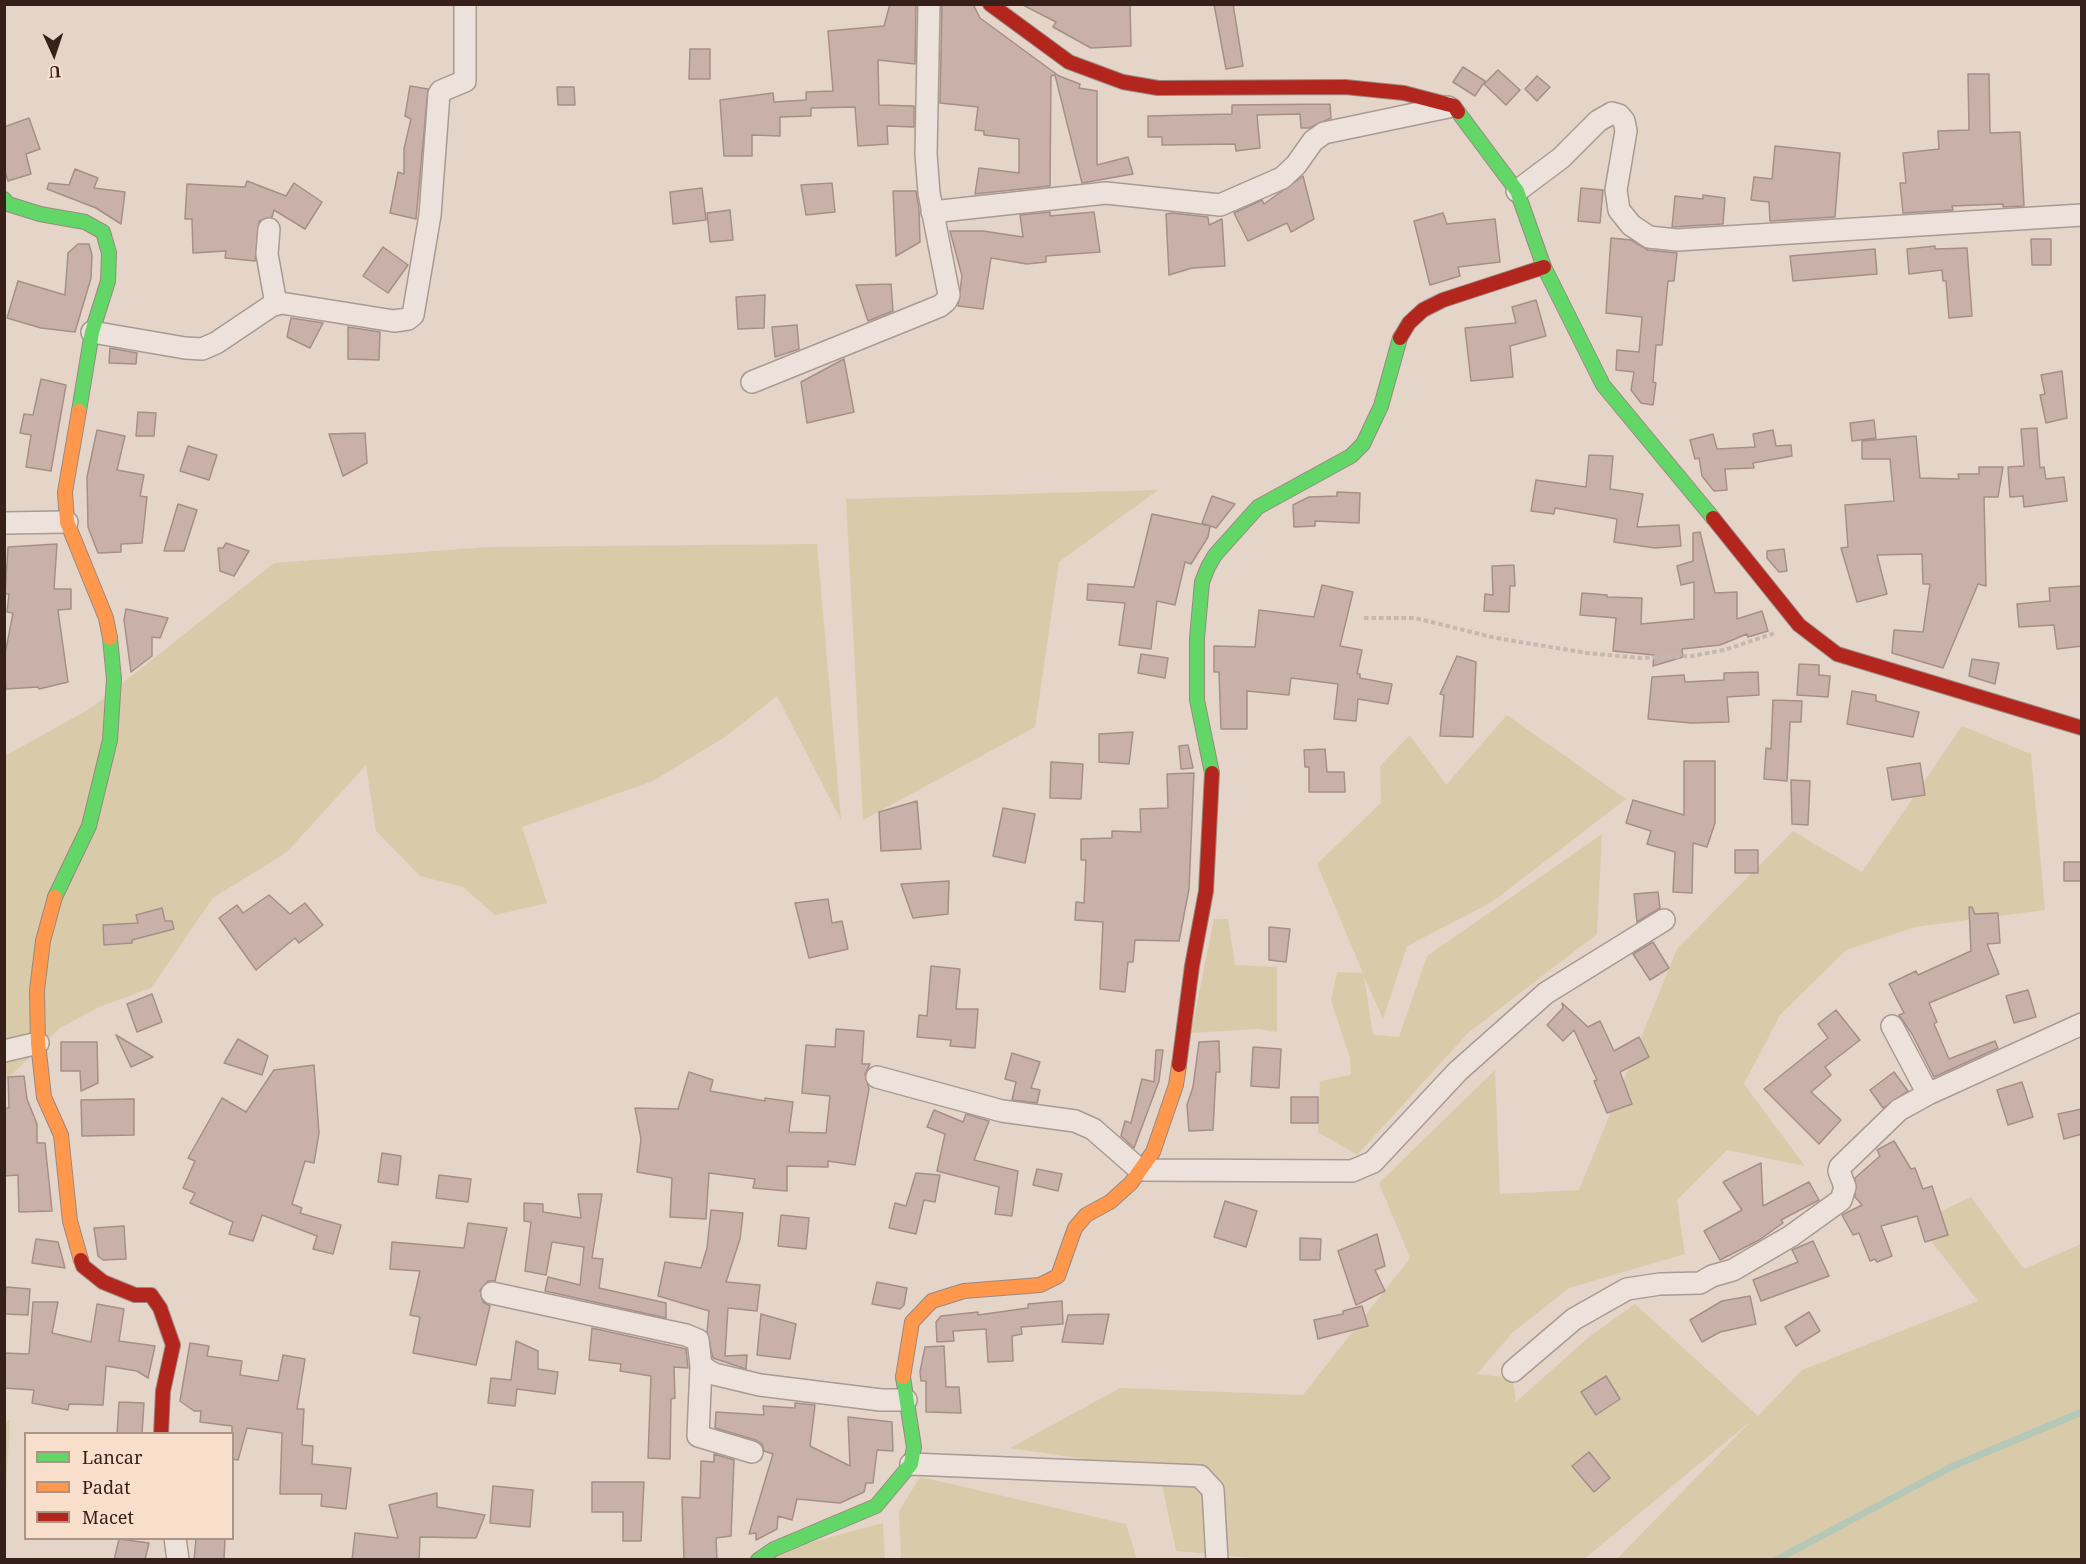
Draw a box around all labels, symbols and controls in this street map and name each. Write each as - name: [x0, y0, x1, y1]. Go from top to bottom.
- north arrow: [24, 24, 84, 84]
- text: U: [48, 61, 61, 83]
- legend: [24, 1432, 234, 1540]
- text: Lancar: [82, 1445, 142, 1469]
- text: Padat: [82, 1475, 131, 1499]
- text: Macet: [82, 1505, 134, 1529]

